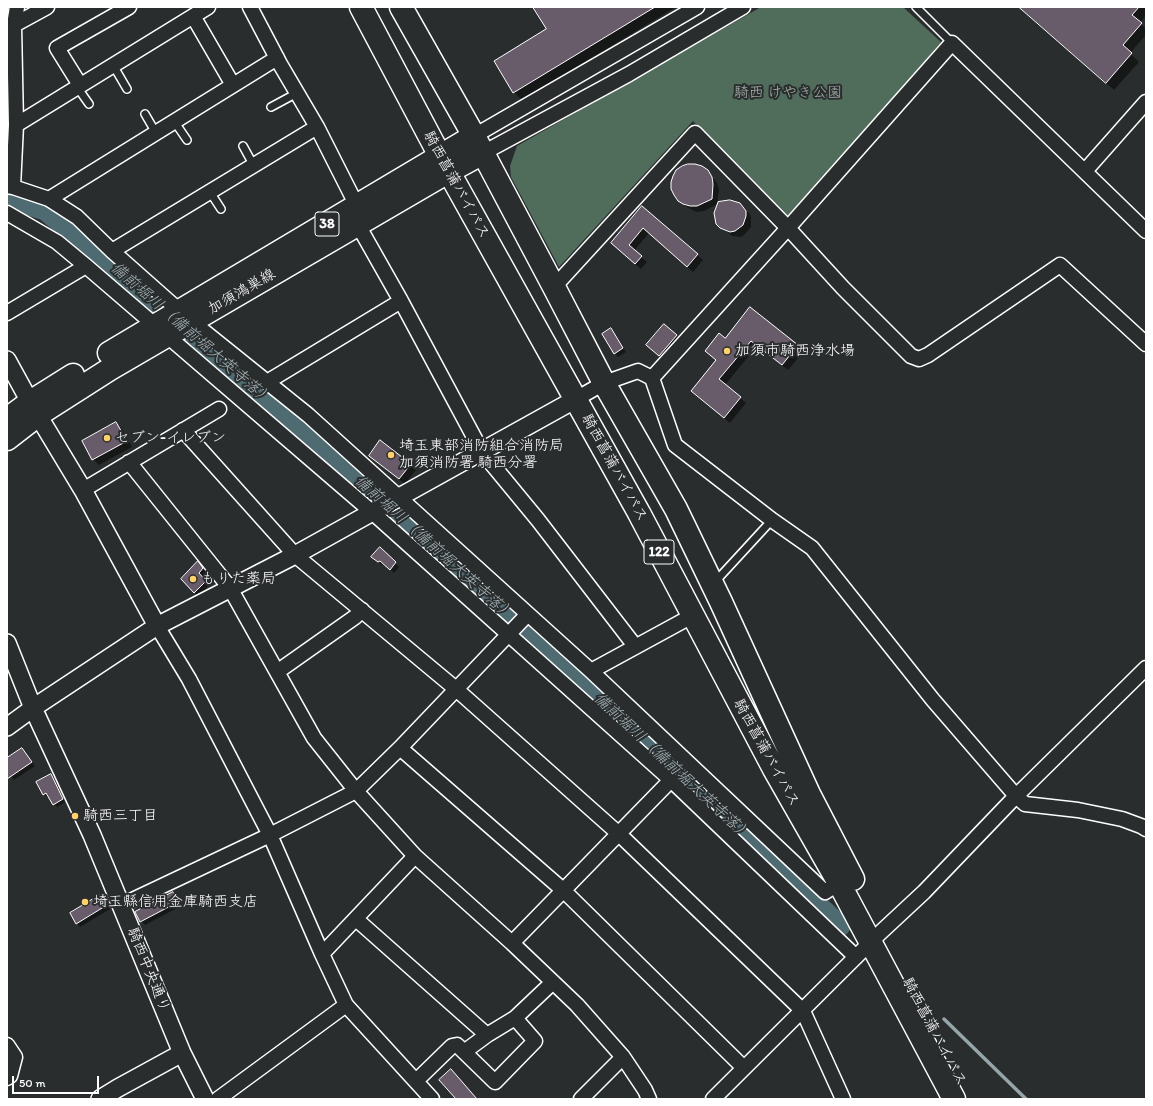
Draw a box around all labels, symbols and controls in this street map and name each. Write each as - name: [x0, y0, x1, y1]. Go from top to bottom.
- park label: 騎西 けやき公園: [734, 84, 842, 102]
- street label: 騎西菖蒲バイパス: [419, 128, 493, 242]
- road number: 38: [315, 212, 339, 236]
- water label: 備前堀川（備前堀大英寺落）: [106, 259, 276, 409]
- street label: 加須鴻巣線: [205, 265, 279, 319]
- place label: 加須市騎西浄水場: [735, 342, 855, 360]
- marker: 加須市騎西浄水場: [722, 346, 732, 356]
- street label: 騎西菖蒲バイパス: [577, 411, 651, 525]
- place label: セブン-イレブン: [115, 429, 226, 447]
- marker: セブン-イレブン: [102, 433, 112, 443]
- place label: 埼玉東部消防組合消防局 加須消防署 騎西分署: [399, 437, 564, 472]
- marker: 埼玉東部消防組合消防局 加須消防署 騎西分署: [386, 450, 396, 460]
- water label: 備前堀川（備前堀大英寺落）: [350, 471, 518, 625]
- road number: 122: [644, 540, 674, 564]
- place label: もりた薬局: [201, 570, 276, 588]
- marker: もりた薬局: [188, 574, 198, 584]
- water label: 備前堀川（備前堀大英寺落）: [589, 689, 755, 845]
- street label: 騎西菖蒲バイパス: [729, 696, 803, 810]
- place label: 騎西三丁目: [83, 807, 158, 825]
- marker: 騎西三丁目: [70, 811, 80, 821]
- place label: 埼玉縣信用金庫騎西支店: [93, 893, 258, 911]
- marker: 埼玉縣信用金庫騎西支店: [80, 897, 90, 907]
- street label: 騎西中央通り: [123, 925, 173, 1015]
- street label: 騎西菖蒲バイパス: [898, 975, 970, 1089]
- scale bar: [14, 1068, 101, 1094]
- text: 50 m: [19, 1076, 45, 1090]

